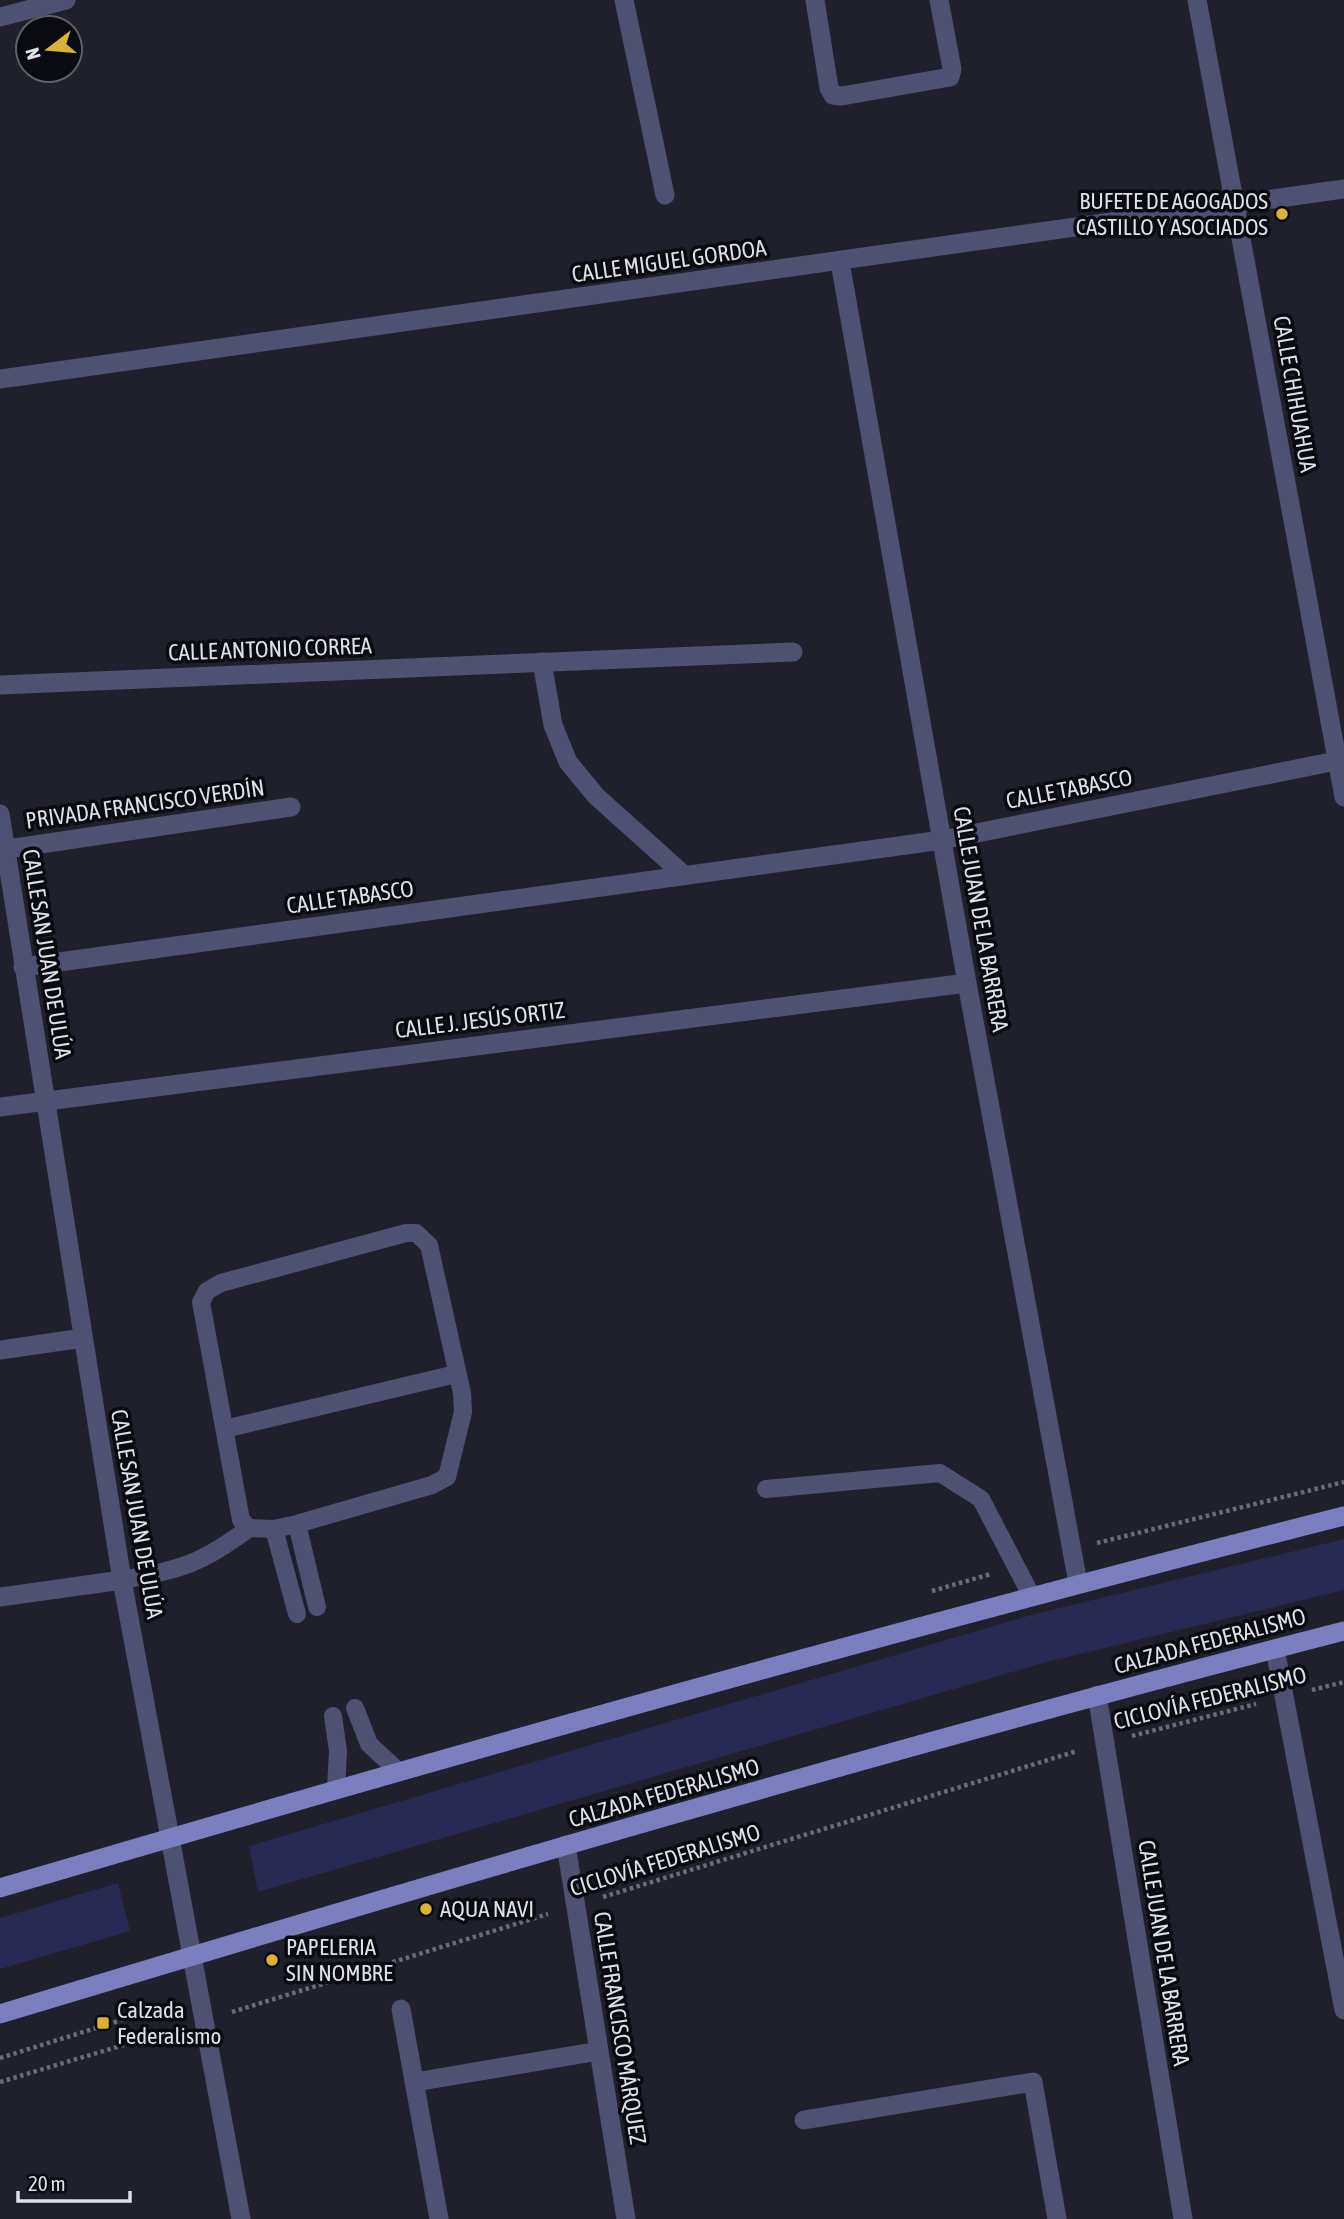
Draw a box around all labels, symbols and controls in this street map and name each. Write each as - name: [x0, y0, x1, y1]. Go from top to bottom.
- north arrow: [14, 14, 84, 84]
- text: N: [21, 45, 45, 62]
- place label: BUFETE DE AGOGADOS CASTILLO Y ASOCIADOS: [1076, 188, 1268, 240]
- marker: BUFETE DE AGOGADOS CASTILLO Y ASOCIADOS: [1274, 206, 1290, 222]
- street label: CALLE MIGUEL GORDOA: [570, 234, 769, 288]
- street label: CALLE CHIHUAHUA: [1268, 314, 1322, 475]
- street label: CALLE ANTONIO CORREA: [168, 632, 373, 666]
- street label: CALLE TABASCO: [1004, 764, 1134, 814]
- street label: PRIVADA FRANCISCO VERDÍN: [24, 774, 266, 834]
- street label: CALLE JUAN DE LA BARRERA: [948, 804, 1014, 1034]
- street label: CALLE SAN JUAN DE ULÚA: [18, 847, 77, 1061]
- street label: CALLE TABASCO: [285, 875, 415, 919]
- street label: CALLE J. JESÚS ORTIZ: [394, 997, 566, 1043]
- street label: CALLE SAN JUAN DE ULÚA: [106, 1407, 168, 1621]
- street label: CALZADA FEDERALISMO: [1111, 1603, 1309, 1679]
- street label: CICLOVÍA FEDERALISMO: [1111, 1661, 1309, 1735]
- street label: CALZADA FEDERALISMO: [566, 1753, 762, 1833]
- street label: CICLOVÍA FEDERALISMO: [567, 1819, 763, 1901]
- street label: CALLE JUAN DE LA BARRERA: [1133, 1838, 1195, 2068]
- place label: AQUA NAVI: [440, 1896, 534, 1922]
- marker: AQUA NAVI: [418, 1901, 434, 1917]
- street label: CALLE FRANCISCO MÁRQUEZ: [589, 1910, 651, 2146]
- place label: PAPELERIA SIN NOMBRE: [286, 1934, 393, 1986]
- marker: PAPELERIA SIN NOMBRE: [264, 1952, 280, 1968]
- place label: Calzada Federalismo: [117, 1997, 221, 2049]
- marker: Calzada Federalismo: [95, 2015, 111, 2031]
- scale bar: [18, 2160, 130, 2204]
- text: 20 m: [28, 2171, 66, 2195]

